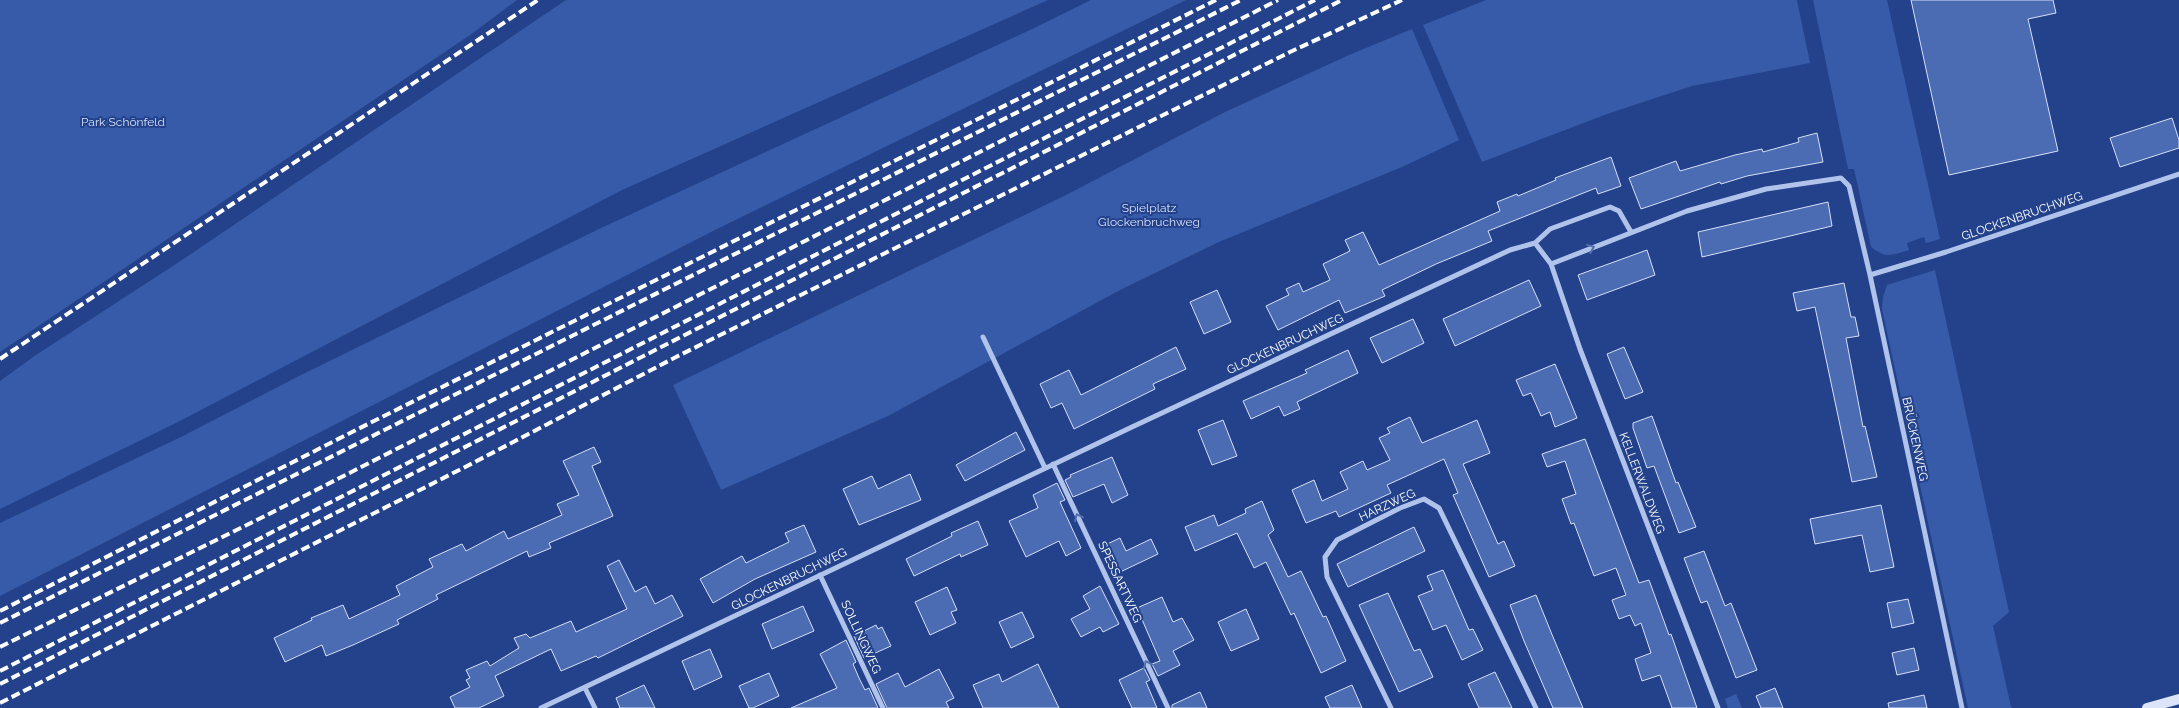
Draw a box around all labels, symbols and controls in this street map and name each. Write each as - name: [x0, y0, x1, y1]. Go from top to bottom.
- park label: Park Schönfeld: [81, 115, 165, 129]
- street label: GLOCKENBRUCHWEG: [1960, 189, 2084, 243]
- park label: Spielplatz Glockenbruchweg: [1098, 201, 1200, 229]
- one-way arrow: [1586, 243, 1595, 254]
- street label: GLOCKENBRUCHWEG: [1224, 311, 1346, 377]
- street label: BRÜCKENWEG: [1899, 396, 1931, 482]
- street label: KELLERWALDWEG: [1616, 430, 1668, 536]
- street label: HARZWEG: [1357, 486, 1417, 524]
- one-way arrow: [1074, 513, 1084, 522]
- street label: SPESSARTWEG: [1095, 539, 1145, 625]
- street label: GLOCKENBRUCHWEG: [729, 545, 849, 613]
- street label: SOLLINGWEG: [838, 598, 884, 676]
- one-way arrow: [1143, 660, 1154, 669]

